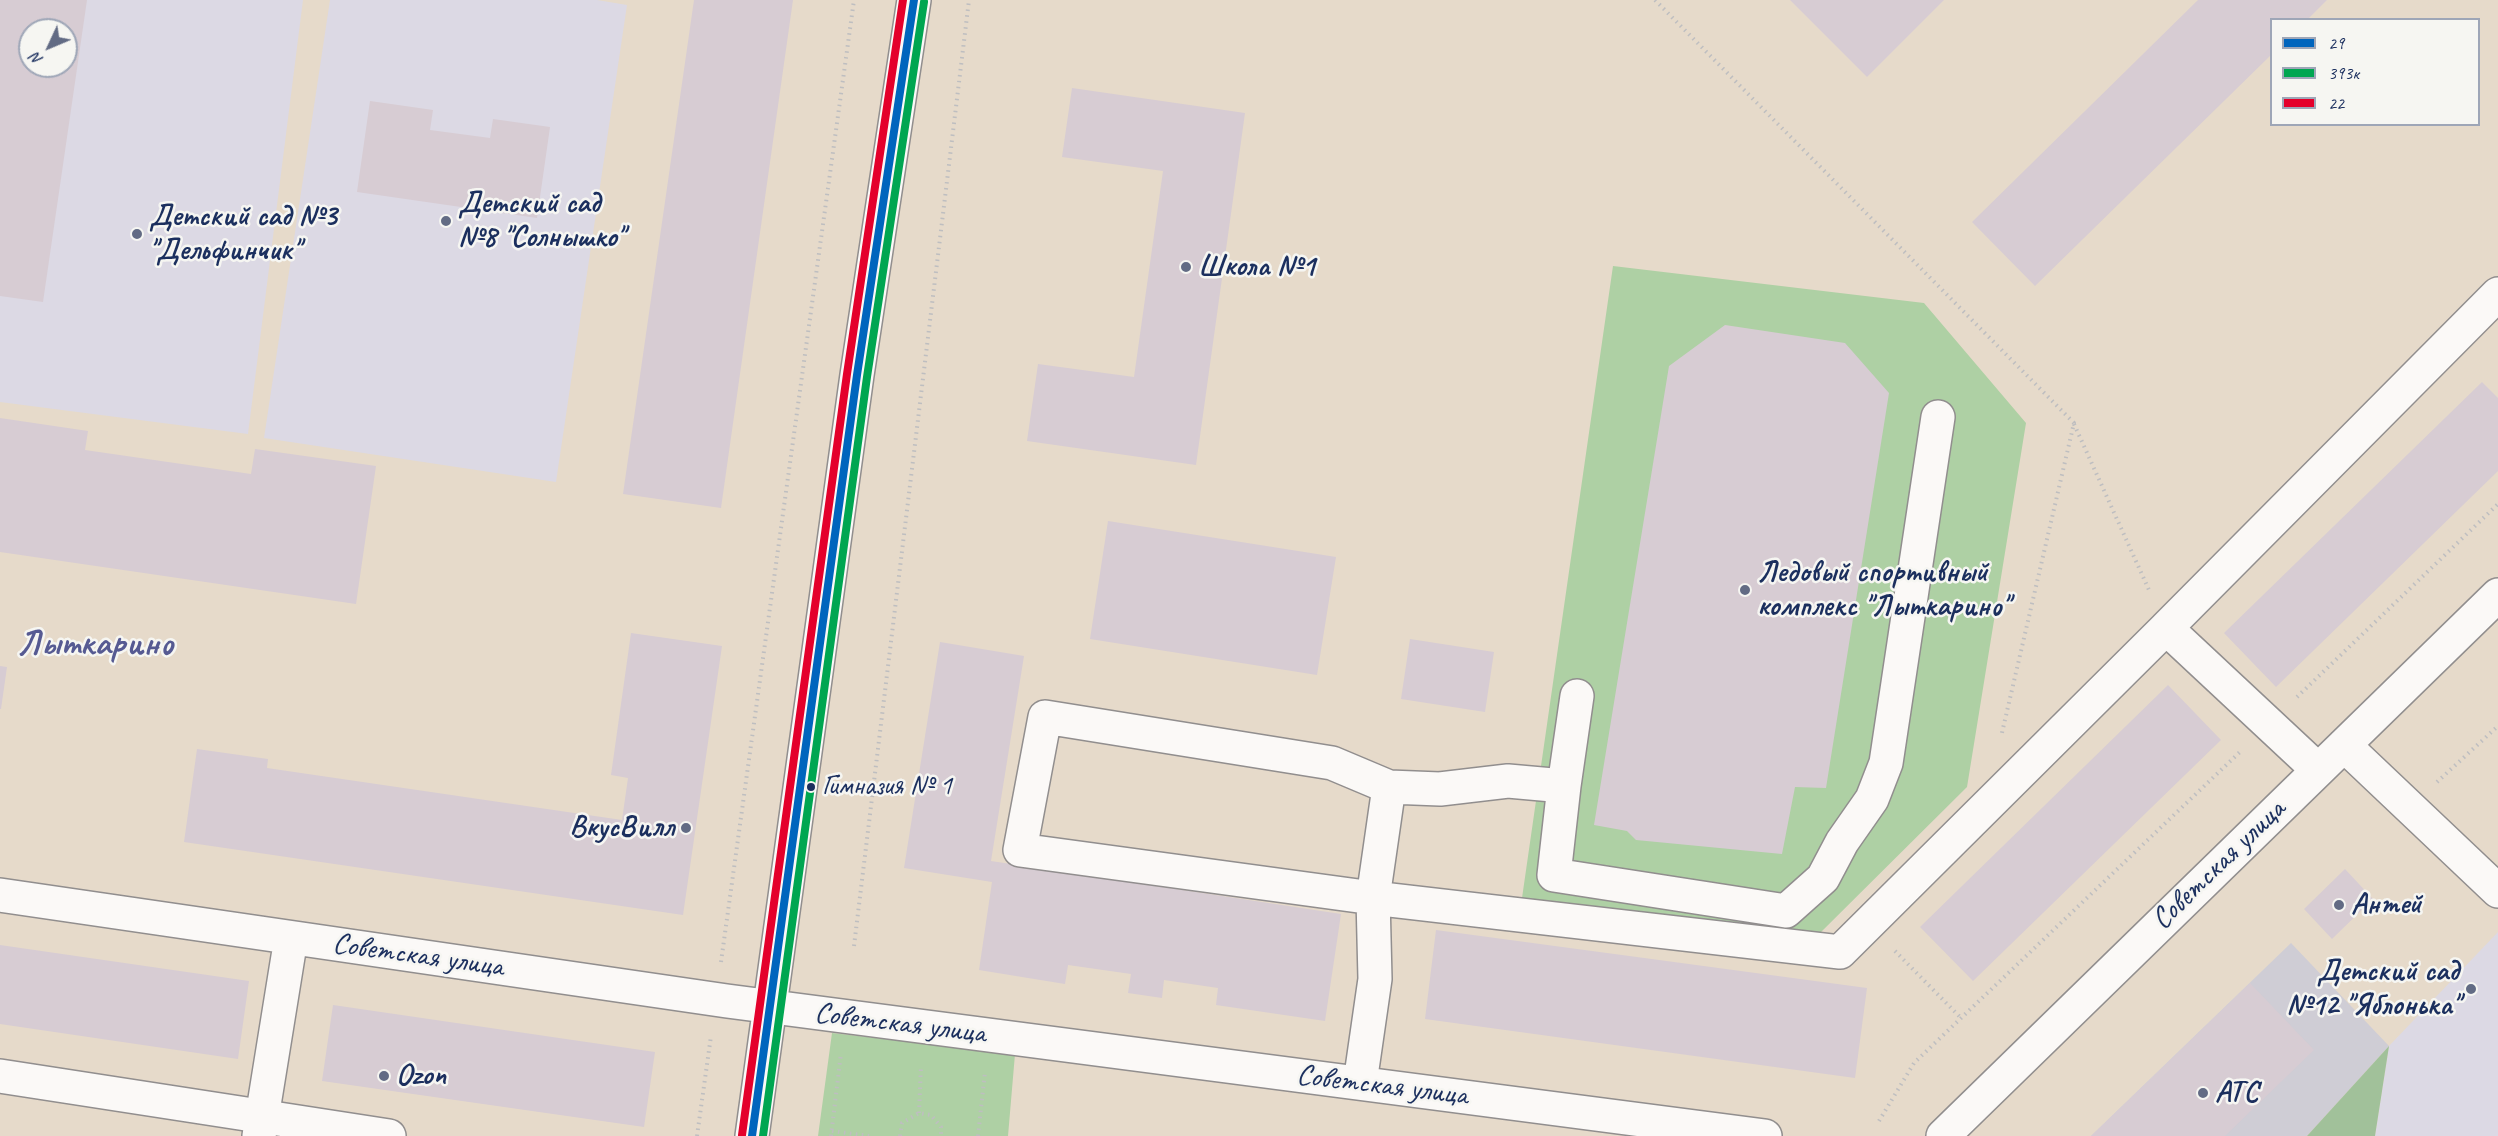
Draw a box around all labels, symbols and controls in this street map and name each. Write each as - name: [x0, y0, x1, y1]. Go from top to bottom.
- north arrow: [18, 18, 78, 78]
- legend: [2270, 18, 2480, 126]
- text: 29: [2328, 32, 2344, 54]
- text: N: [26, 49, 47, 70]
- text: 393к: [2328, 62, 2359, 84]
- text: 22: [2328, 92, 2344, 114]
- place label: Детский сад №8 "Солнышко": [458, 186, 624, 256]
- place label: Детский сад №3 "Дельфинчик": [149, 199, 337, 270]
- marker: Детский сад №8 "Солнышко": [439, 214, 453, 228]
- marker: Детский сад №3 "Дельфинчик": [130, 227, 144, 241]
- place label: Школа №1: [1198, 249, 1315, 285]
- marker: Школа №1: [1179, 260, 1193, 274]
- place label: Ледовый спортивный комплекс "Лыткарино": [1757, 555, 2009, 626]
- marker: Ледовый спортивный комплекс "Лыткарино": [1738, 583, 1752, 597]
- district label: Лыткарино: [17, 623, 173, 667]
- place label: Гимназия № 1: [822, 770, 952, 804]
- marker: Гимназия № 1: [805, 781, 817, 793]
- street label: Советская улица: [2145, 792, 2293, 938]
- place label: ВкусВилл: [570, 810, 674, 846]
- marker: ВкусВилл: [679, 821, 693, 835]
- place label: Антей: [2351, 887, 2421, 923]
- marker: Антей: [2332, 898, 2346, 912]
- street label: Советская улица: [330, 926, 506, 986]
- place label: Детский сад №12 "Яблонька": [2286, 954, 2459, 1024]
- marker: Детский сад №12 "Яблонька": [2464, 982, 2478, 996]
- street label: Советская улица: [812, 996, 988, 1052]
- place label: Ozon: [396, 1058, 446, 1094]
- street label: Советская улица: [1294, 1058, 1470, 1114]
- marker: Ozon: [377, 1069, 391, 1083]
- place label: АТС: [2215, 1075, 2259, 1111]
- marker: АТС: [2196, 1086, 2210, 1100]

